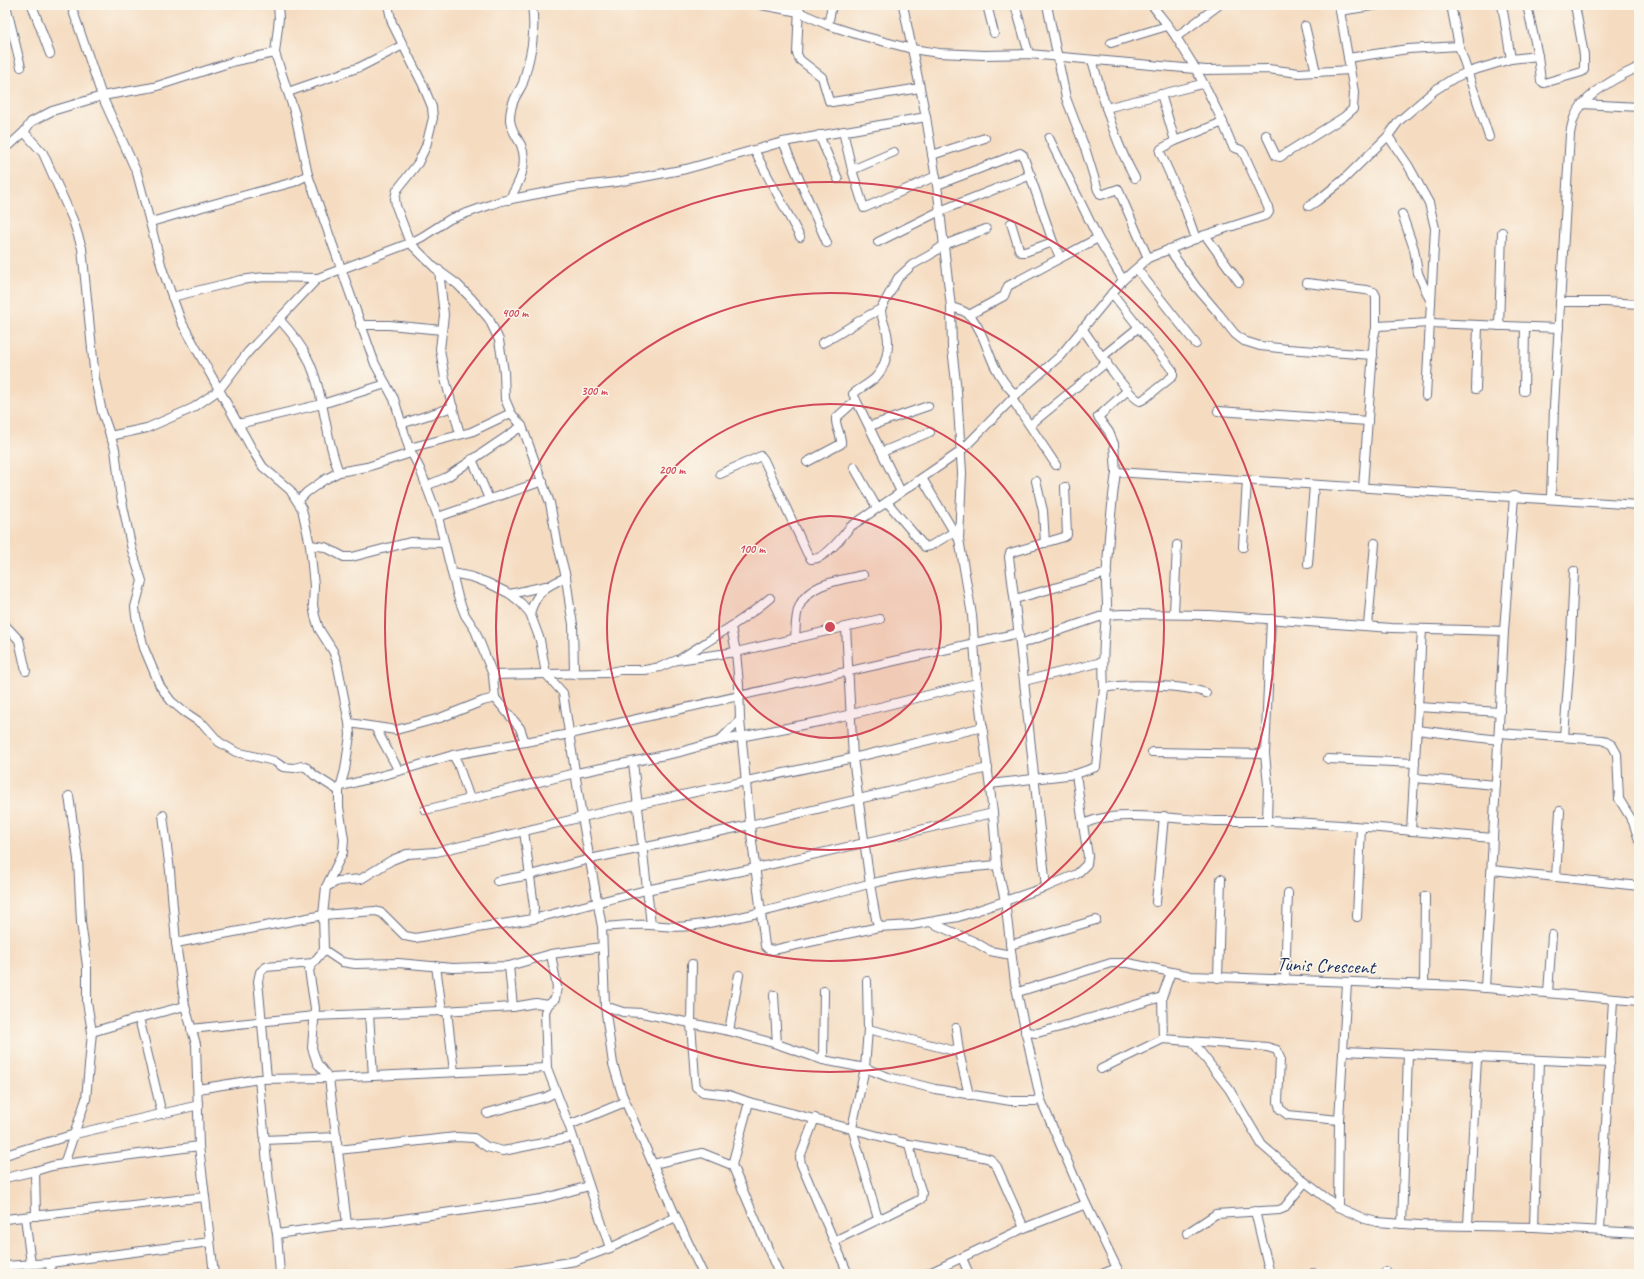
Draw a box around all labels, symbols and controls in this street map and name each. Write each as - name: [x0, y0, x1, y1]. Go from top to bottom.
- text: 400 m: [502, 305, 529, 321]
- text: 300 m: [581, 383, 608, 399]
- text: 200 m: [659, 462, 686, 478]
- text: 100 m: [739, 541, 766, 557]
- centre of rings: [823, 620, 837, 634]
- street label: Tunis Crescent: [1276, 951, 1378, 980]

